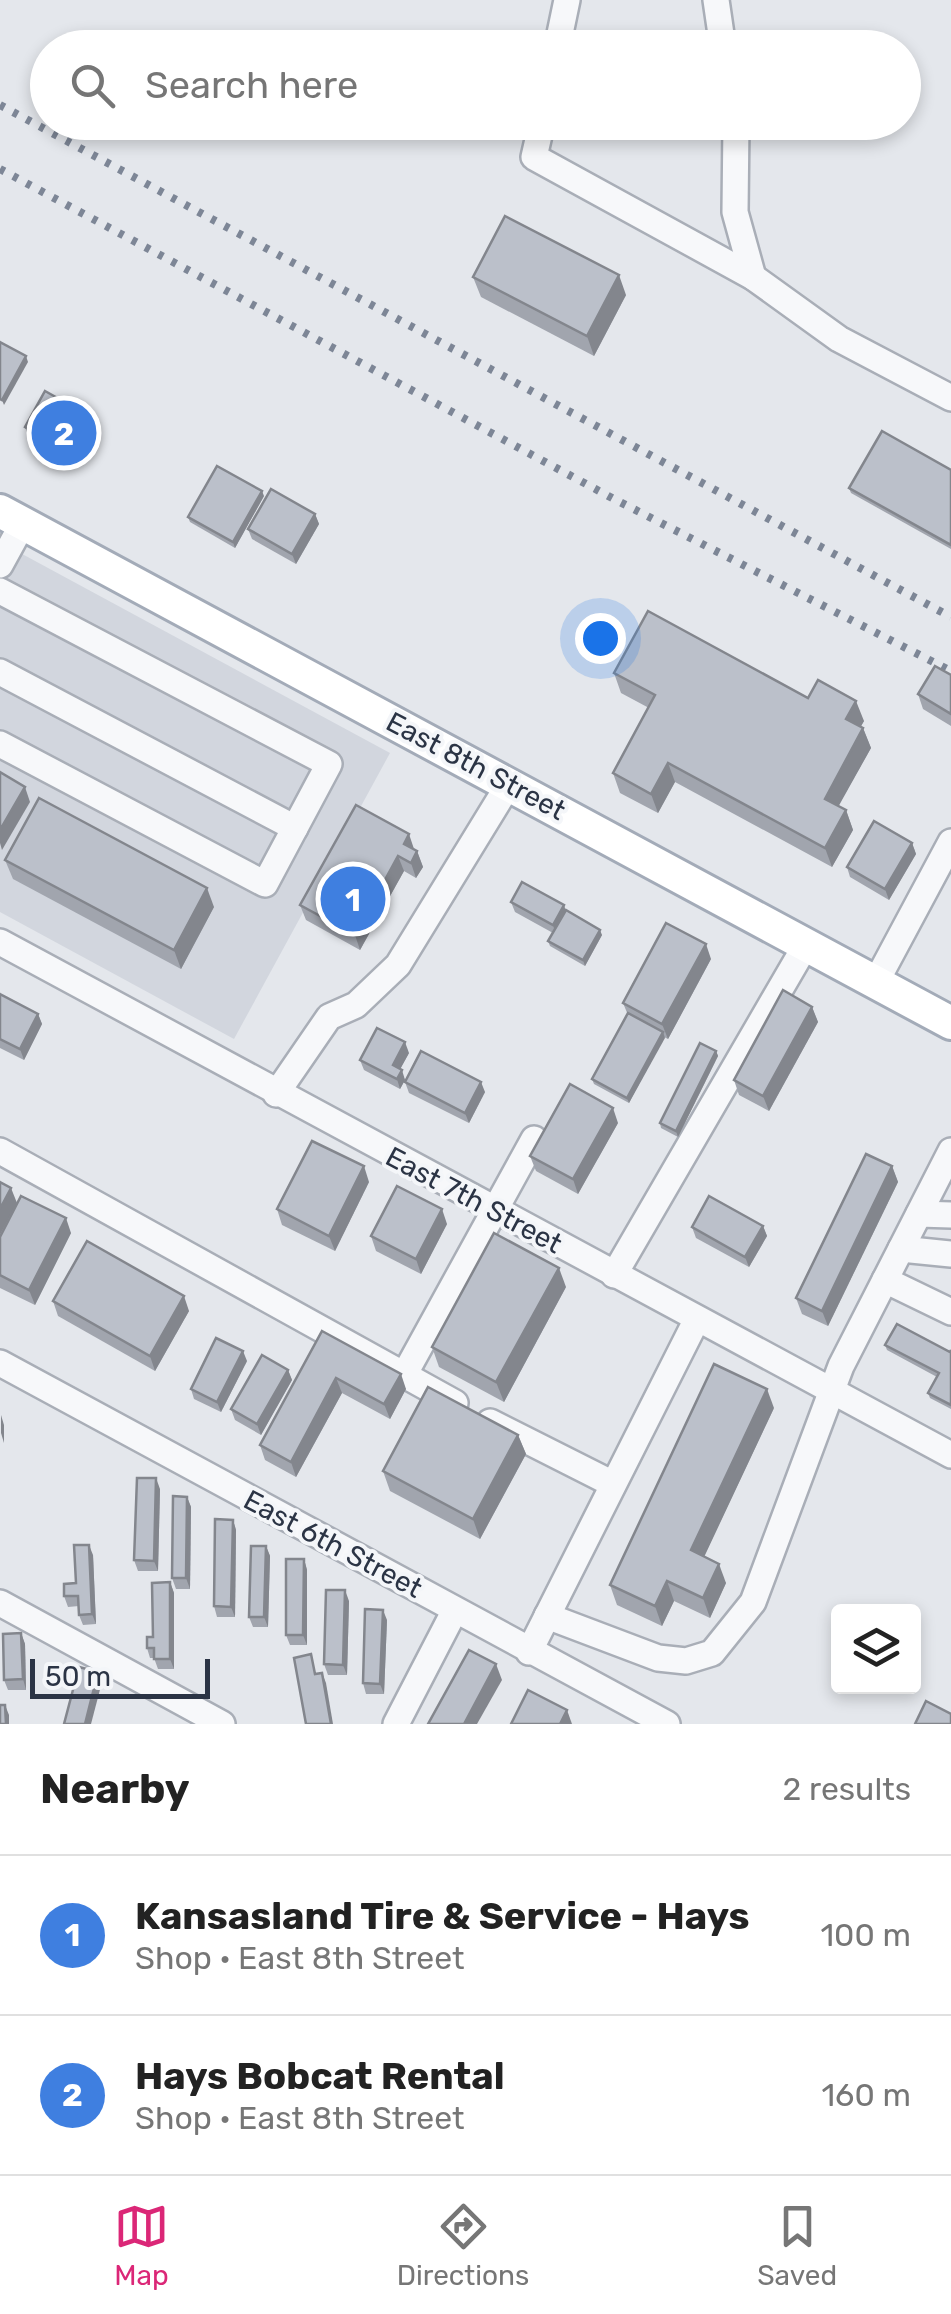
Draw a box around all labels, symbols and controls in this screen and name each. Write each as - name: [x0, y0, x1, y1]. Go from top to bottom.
- search box: [30, 30, 921, 140]
- icon: search: [65, 58, 120, 113]
- text: Search here: [145, 62, 358, 108]
- pin: 2: [32, 396, 96, 470]
- your location: [575, 613, 626, 664]
- street label: East 8th Street: [381, 705, 571, 827]
- pin: 1: [320, 862, 386, 936]
- street label: East 7th Street: [380, 1140, 568, 1260]
- street label: East 6th Street: [238, 1483, 428, 1605]
- map controls: [831, 1604, 921, 1694]
- button: layers: [831, 1604, 921, 1694]
- scale bar: [30, 1654, 210, 1698]
- text: 50 m: [45, 1660, 111, 1693]
- text: Nearby: [40, 1764, 190, 1814]
- text: 2 results: [782, 1770, 911, 1808]
- text: Kansasland Tire & Service - Hays: [135, 1893, 750, 1939]
- text: 1: [65, 1916, 80, 1954]
- text: 100 m: [820, 1916, 911, 1954]
- text: Shop · East 8th Street: [135, 1939, 464, 1977]
- text: Hays Bobcat Rental: [135, 2053, 505, 2099]
- text: 2: [62, 2076, 83, 2114]
- text: 160 m: [821, 2076, 911, 2114]
- text: Shop · East 8th Street: [135, 2099, 464, 2137]
- tab: Map: [114, 2199, 169, 2292]
- tab: Directions: [397, 2199, 529, 2292]
- tab: Saved: [757, 2199, 837, 2292]

